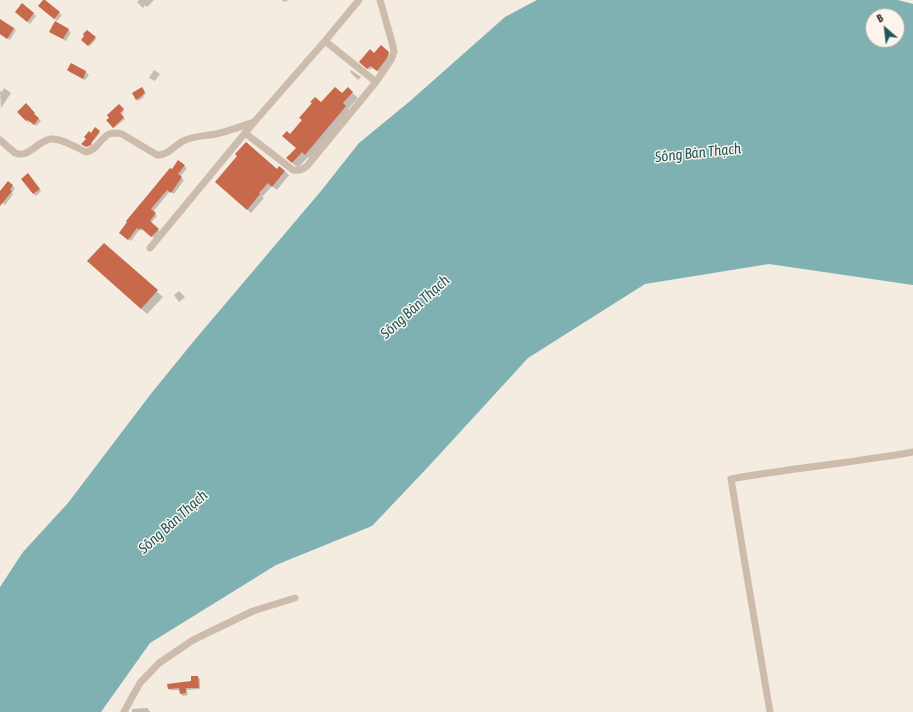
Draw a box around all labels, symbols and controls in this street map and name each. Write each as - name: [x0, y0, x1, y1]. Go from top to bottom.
- north arrow: [865, 8, 905, 48]
- text: B: [875, 12, 885, 25]
- water label: Sông Bàn Thạch: [654, 140, 742, 166]
- water label: Sông Bàn Thạch: [377, 271, 453, 343]
- water label: Sông Bàn Thạch: [135, 486, 211, 558]

